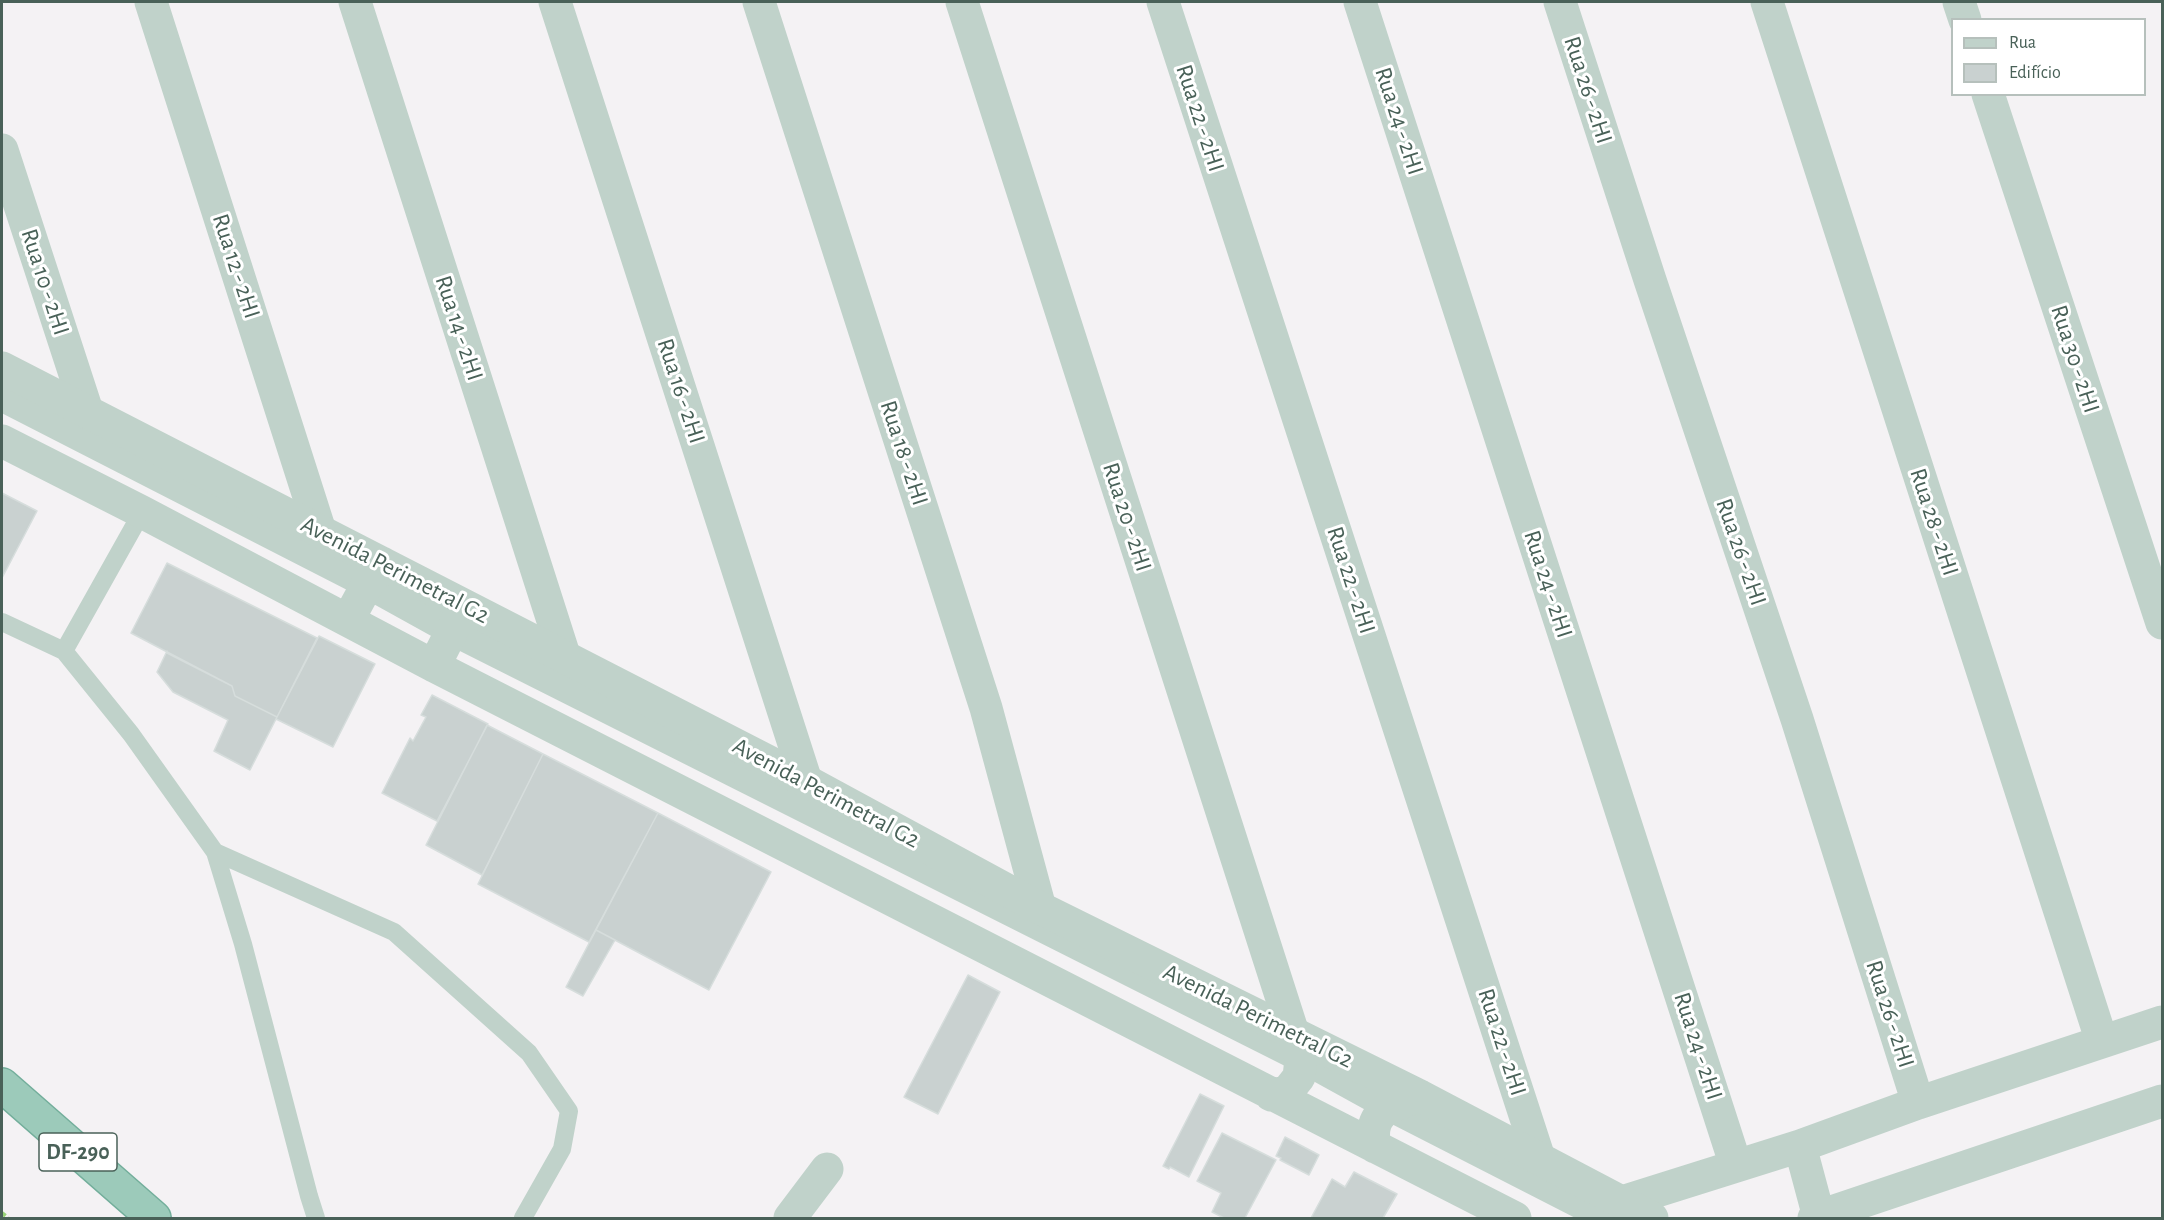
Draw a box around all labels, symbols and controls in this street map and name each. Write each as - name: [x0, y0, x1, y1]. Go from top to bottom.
- legend: [1951, 18, 2146, 96]
- street label: Rua 26 - 2HI: [1557, 33, 1619, 147]
- text: Rua: [2009, 34, 2036, 52]
- street label: Rua 22 - 2HI: [1169, 61, 1231, 175]
- street label: Rua 24 - 2HI: [1368, 63, 1430, 179]
- text: Edifício: [2009, 64, 2061, 82]
- street label: Rua 12 - 2HI: [206, 210, 266, 322]
- street label: Rua 10 - 2HI: [14, 225, 76, 339]
- street label: Rua 14 - 2HI: [428, 272, 490, 384]
- street label: Rua 30 - 2HI: [2044, 301, 2106, 417]
- street label: Rua 16 - 2HI: [651, 335, 711, 447]
- street label: Rua 18 - 2HI: [873, 397, 935, 509]
- street label: Rua 20 - 2HI: [1096, 459, 1158, 575]
- street label: Rua 28 - 2HI: [1903, 465, 1965, 579]
- street label: Rua 26 - 2HI: [1709, 495, 1773, 609]
- street label: Avenida Perimetral G2: [296, 510, 494, 630]
- street label: Rua 22 - 2HI: [1320, 523, 1382, 637]
- street label: Rua 24 - 2HI: [1517, 526, 1579, 642]
- street label: Avenida Perimetral G2: [728, 732, 924, 854]
- street label: Rua 26 - 2HI: [1859, 957, 1921, 1071]
- street label: Avenida Perimetral G2: [1158, 958, 1358, 1074]
- street label: Rua 22 - 2HI: [1471, 985, 1533, 1099]
- street label: Rua 24 - 2HI: [1667, 988, 1729, 1104]
- road number: DF-290: [39, 1133, 117, 1171]

